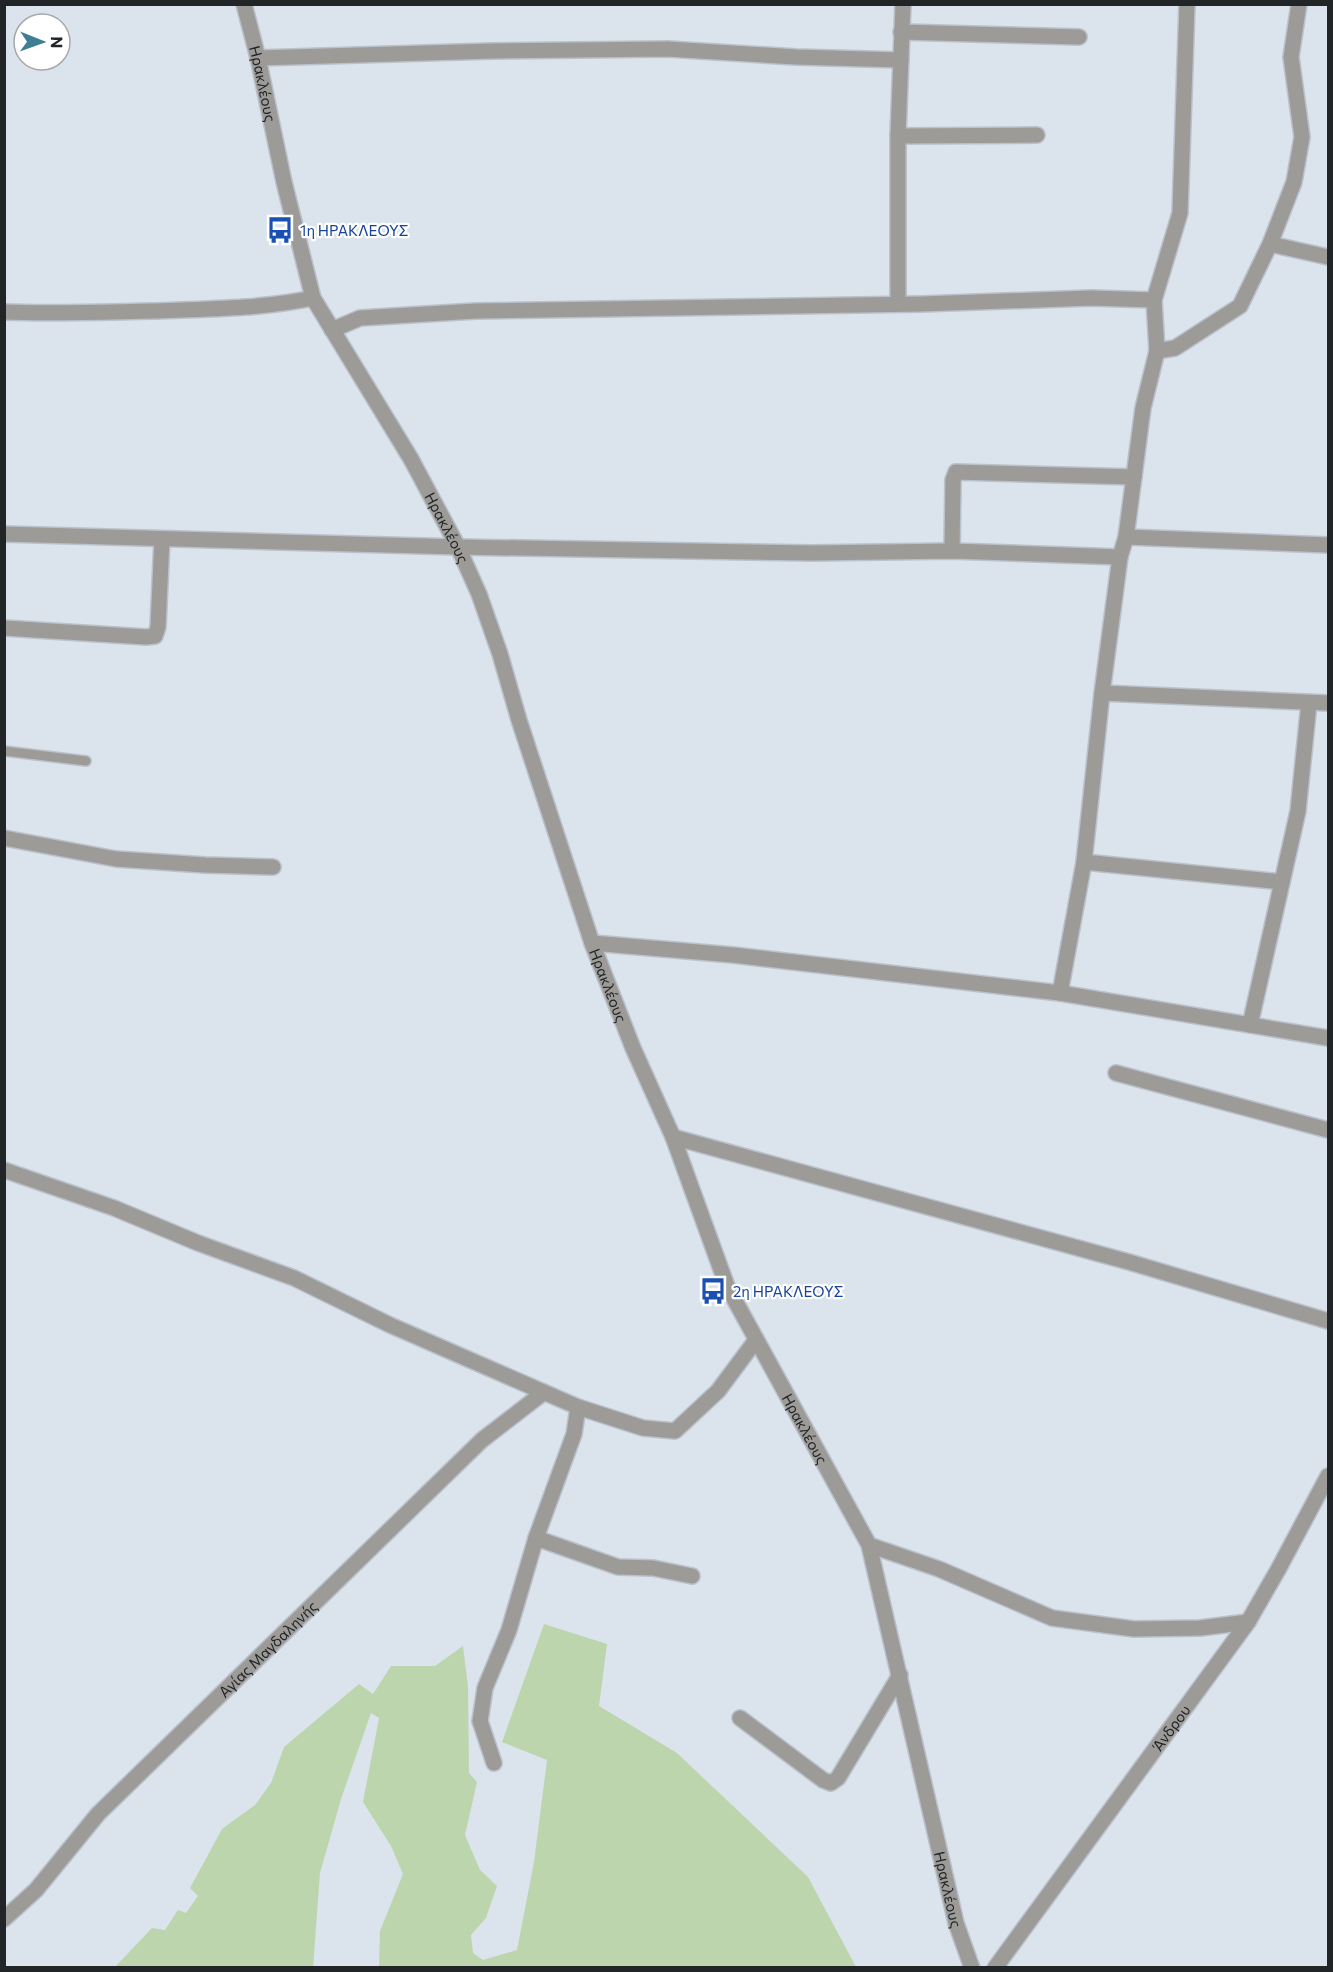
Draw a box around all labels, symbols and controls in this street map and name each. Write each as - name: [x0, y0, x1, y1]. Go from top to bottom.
- north arrow: [12, 12, 72, 72]
- text: N: [48, 36, 67, 48]
- street label: Ηρακλέους: [246, 44, 280, 123]
- bus stop icon: 1η ΗΡΑΚΛΕΟΥΣ: [265, 215, 295, 245]
- place label: 1η ΗΡΑΚΛΕΟΥΣ: [300, 221, 409, 239]
- street label: Ηρακλέους: [421, 489, 473, 566]
- street label: Ηρακλέους: [586, 946, 631, 1025]
- bus stop icon: 2η ΗΡΑΚΛΕΟΥΣ: [698, 1276, 728, 1306]
- place label: 2η ΗΡΑΚΛΕΟΥΣ: [733, 1282, 843, 1300]
- street label: Ηρακλέους: [779, 1390, 832, 1467]
- street label: Αγίας Μαγδαληνής: [215, 1597, 321, 1701]
- street label: Άνδρου: [1148, 1701, 1194, 1755]
- street label: Ηρακλέους: [931, 1849, 966, 1930]

